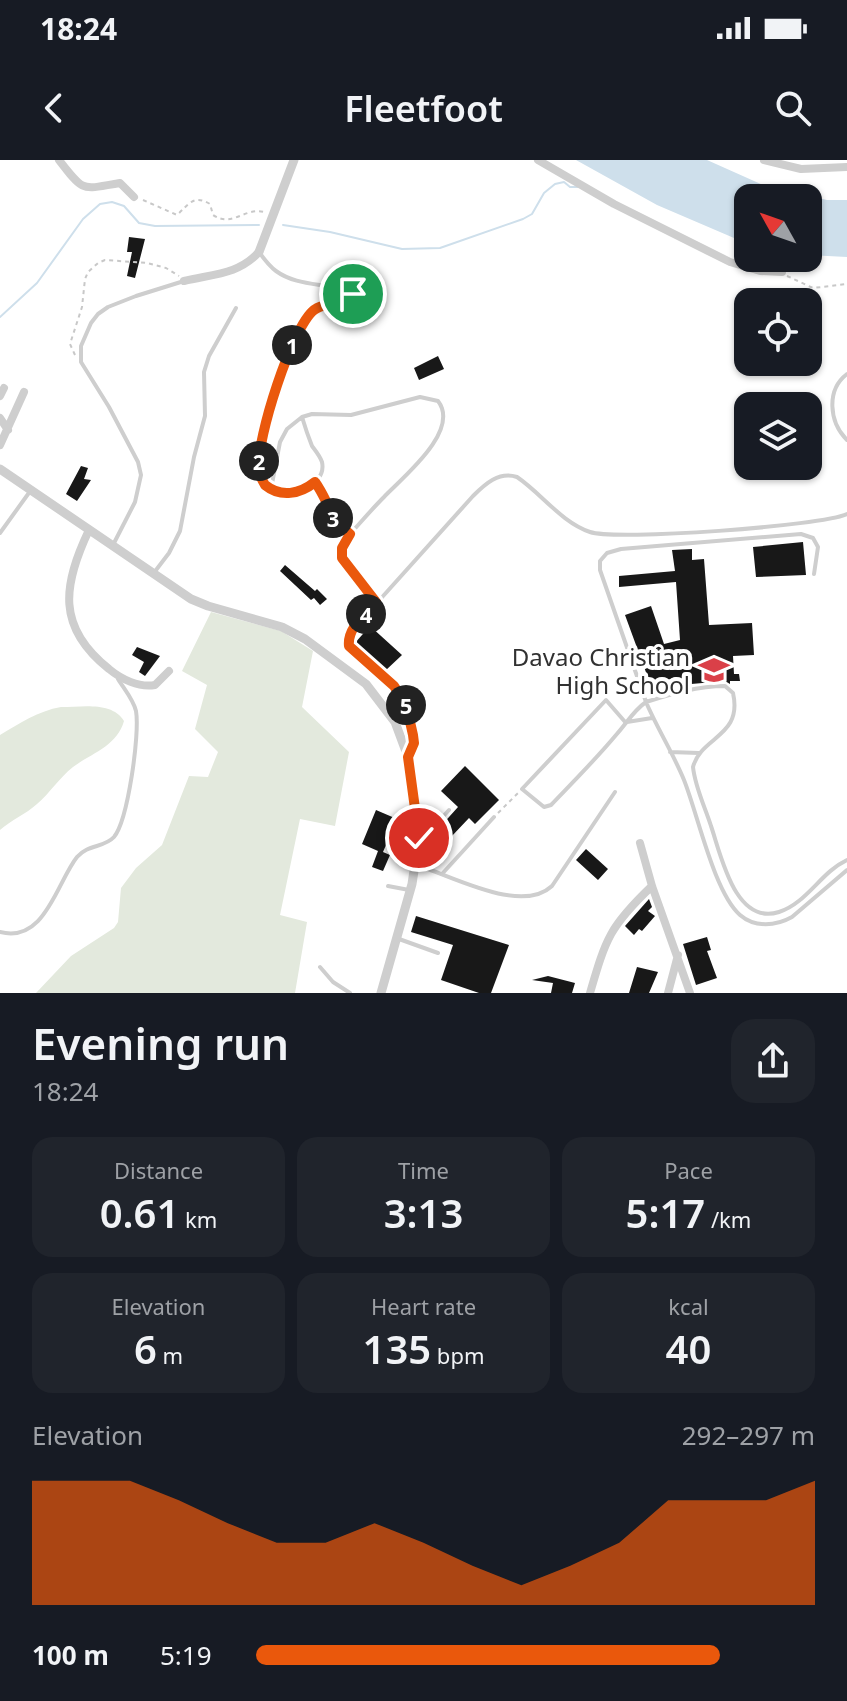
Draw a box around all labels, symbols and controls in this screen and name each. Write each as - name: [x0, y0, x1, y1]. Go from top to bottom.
- text: 18:24: [40, 8, 117, 49]
- text: Fleetfoot: [344, 84, 503, 133]
- icon: back: [32, 86, 76, 130]
- icon: search: [771, 86, 815, 130]
- north arrow: [734, 184, 822, 272]
- map controls: [734, 184, 822, 480]
- pin: [319, 260, 387, 328]
- icon: arrive: [331, 272, 375, 316]
- button: locate: [734, 288, 822, 376]
- pin: 1: [272, 325, 312, 365]
- text: 1: [286, 330, 298, 360]
- button: layers: [734, 392, 822, 480]
- pin: 2: [239, 441, 279, 481]
- text: 2: [253, 446, 265, 476]
- pin: 3: [313, 498, 353, 538]
- text: 3: [327, 503, 339, 533]
- pin: 4: [346, 594, 386, 634]
- text: 4: [360, 599, 372, 629]
- place label: Davao Christian High School: [512, 640, 690, 701]
- school or university icon: Davao Christian High School: [697, 653, 731, 687]
- pin: 5: [386, 685, 426, 725]
- text: 5: [400, 690, 412, 720]
- pin: [385, 804, 453, 872]
- icon: check: [397, 816, 441, 860]
- text: Evening run: [32, 1013, 289, 1073]
- button: share: [731, 1019, 815, 1103]
- text: 18:24: [32, 1073, 98, 1109]
- text: Distance: [114, 1155, 203, 1185]
- text: Time: [398, 1155, 449, 1185]
- text: Pace: [664, 1155, 713, 1185]
- text: 0.61: [100, 1185, 179, 1240]
- text: 3:13: [384, 1185, 463, 1240]
- text: 5:17: [626, 1185, 705, 1240]
- text: km: [179, 1204, 217, 1234]
- text: /km: [705, 1204, 751, 1234]
- text: Elevation: [112, 1291, 205, 1321]
- text: Heart rate: [371, 1291, 476, 1321]
- text: kcal: [668, 1291, 709, 1321]
- text: 6: [134, 1321, 157, 1376]
- text: 135: [363, 1321, 431, 1376]
- text: 40: [666, 1321, 711, 1376]
- text: m: [157, 1340, 183, 1370]
- text: bpm: [431, 1340, 485, 1370]
- text: Elevation: [32, 1417, 143, 1453]
- text: 292–297 m: [682, 1417, 815, 1453]
- text: 100 m: [32, 1637, 109, 1673]
- text: 5:19: [160, 1637, 212, 1673]

